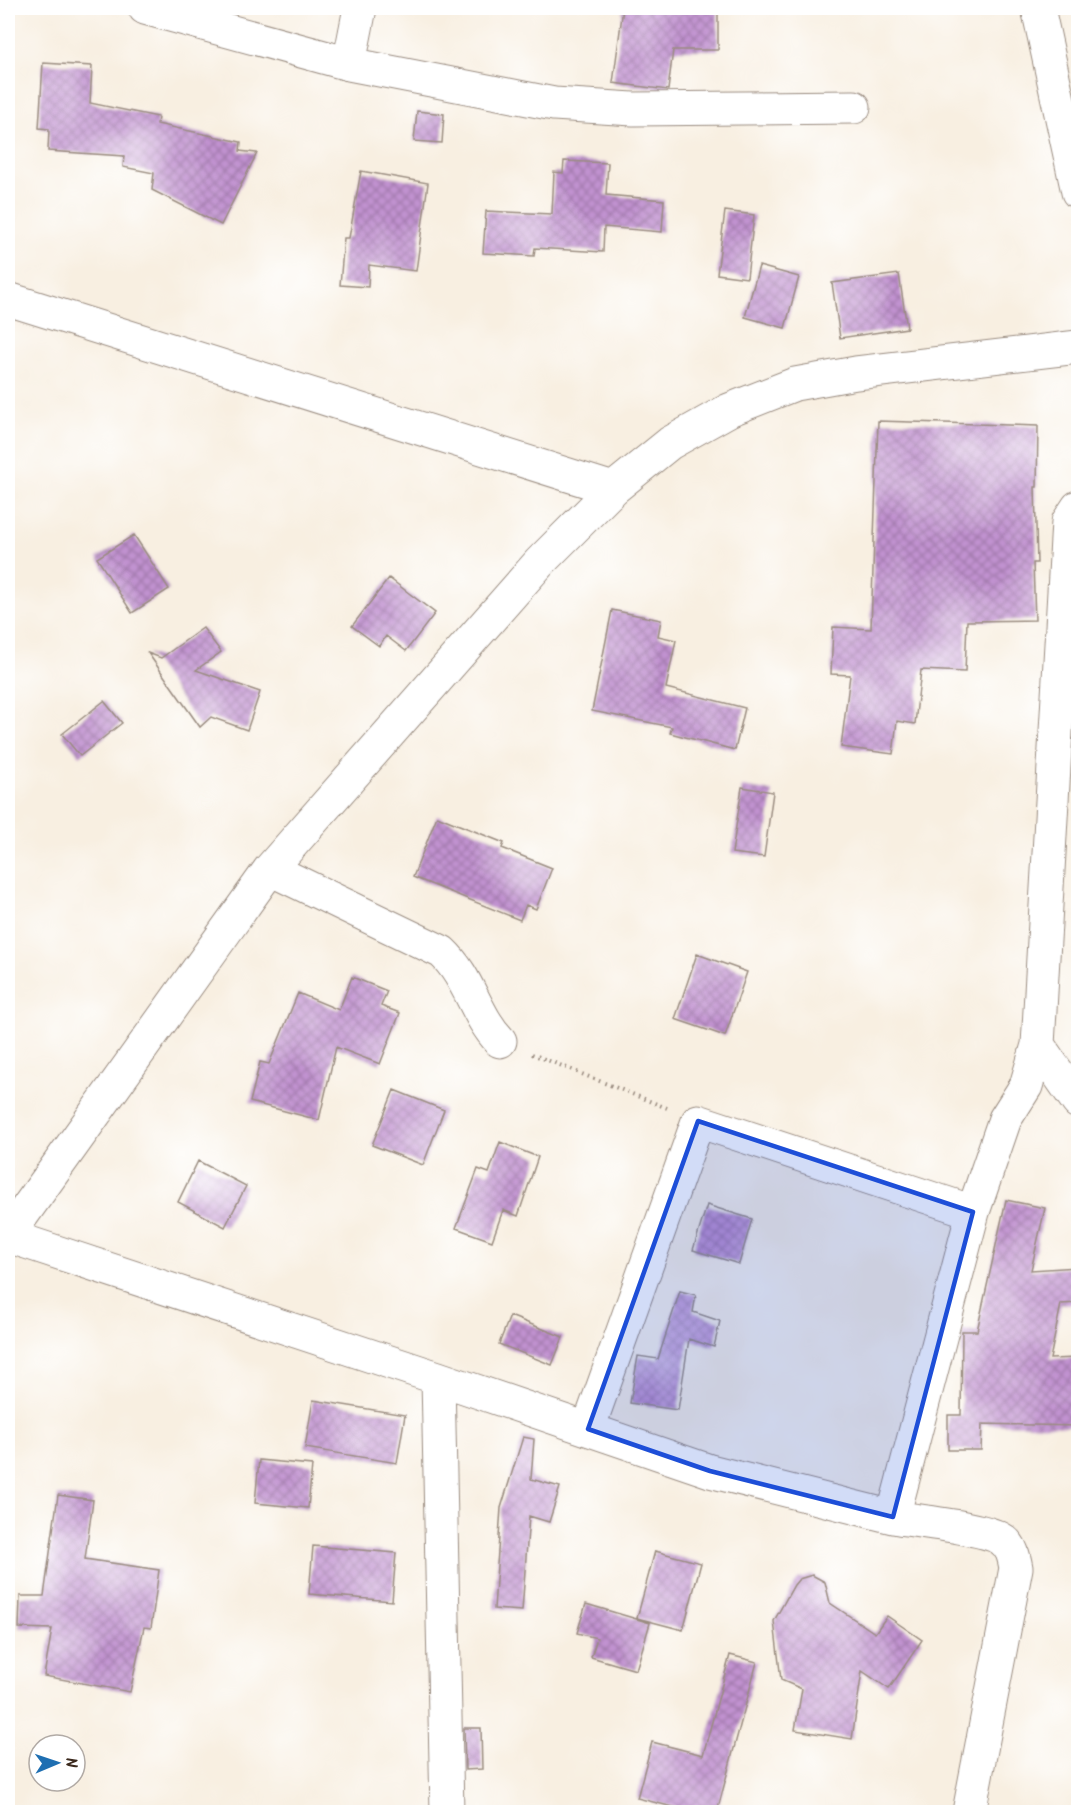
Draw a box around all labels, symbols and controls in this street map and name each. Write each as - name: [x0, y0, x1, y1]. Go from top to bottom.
- north arrow: [27, 1733, 87, 1793]
- text: N: [58, 1757, 83, 1768]

